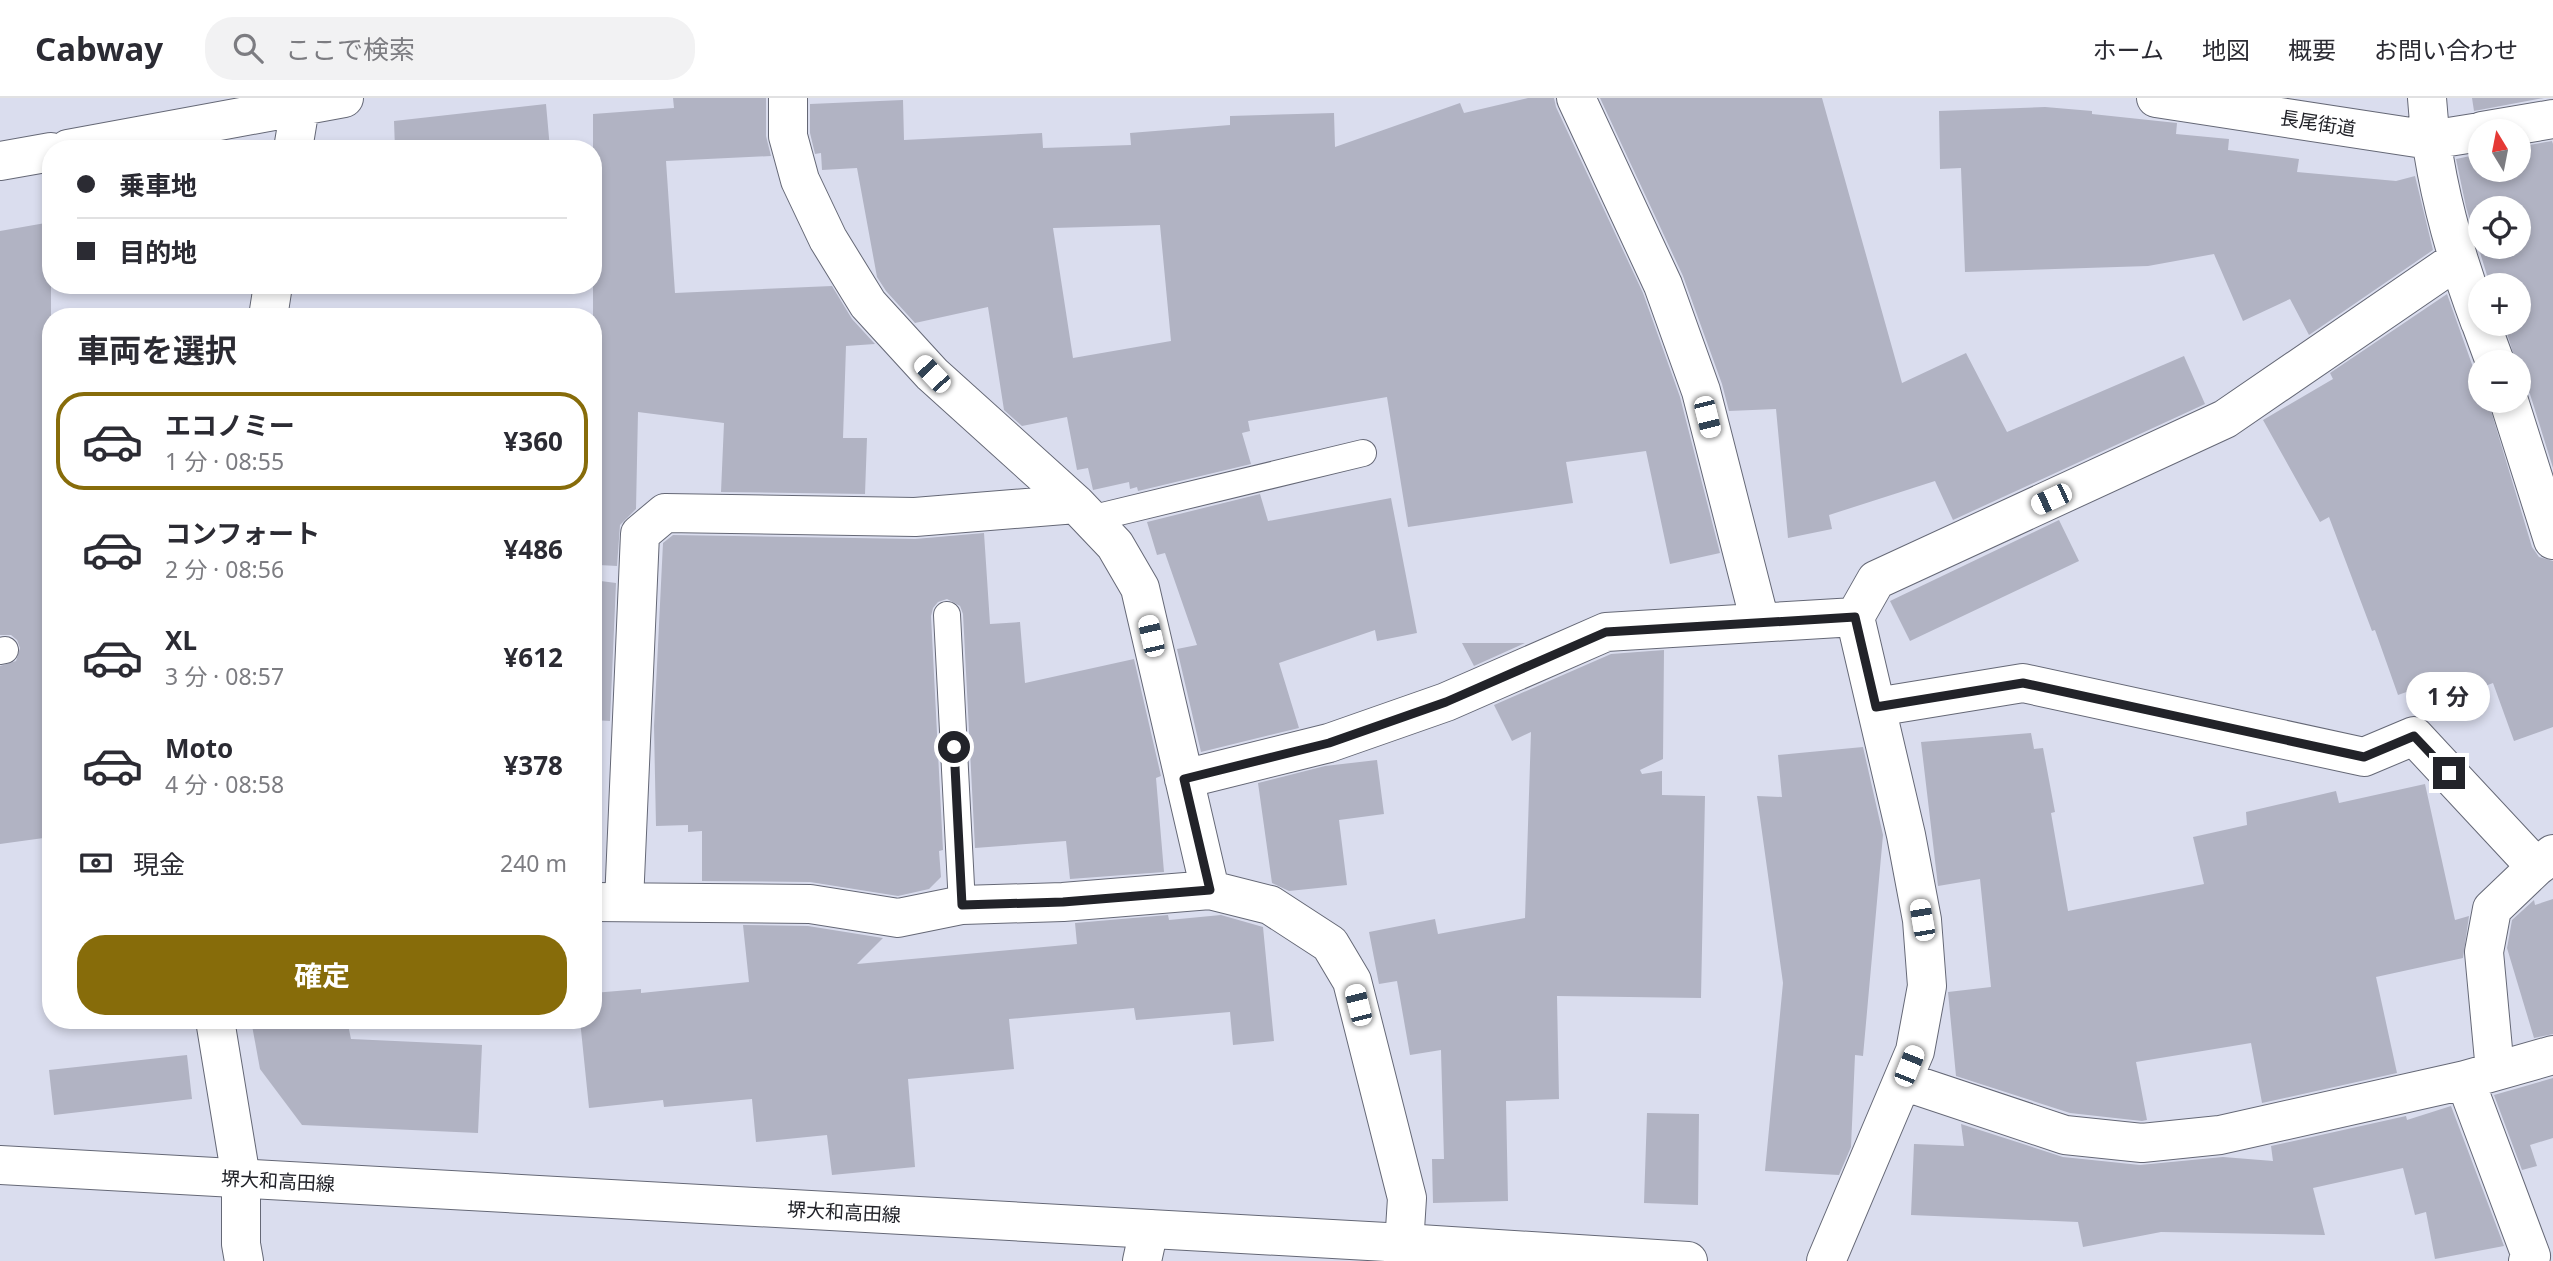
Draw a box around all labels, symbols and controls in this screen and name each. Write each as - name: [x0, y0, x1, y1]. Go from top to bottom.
- search box: [205, 17, 695, 80]
- text: Cabway: [35, 26, 163, 71]
- icon: search: [229, 29, 267, 67]
- text: ここで検索: [285, 31, 415, 67]
- text: ホーム: [2093, 33, 2164, 66]
- text: 地図: [2202, 33, 2250, 66]
- text: 概要: [2288, 33, 2336, 66]
- text: お問い合わせ: [2374, 33, 2518, 66]
- street label: 長尾街道: [2278, 104, 2358, 142]
- north arrow: [2468, 119, 2530, 182]
- map controls: [2468, 119, 2531, 413]
- text: 乗車地: [119, 167, 197, 203]
- button: locate: [2468, 196, 2531, 259]
- text: 目的地: [119, 234, 197, 270]
- button: +: [2468, 273, 2531, 336]
- text: 車両を選択: [77, 328, 237, 371]
- button: −: [2468, 350, 2531, 413]
- car: [910, 351, 955, 397]
- car: [1692, 394, 1723, 440]
- text: エコノミー: [165, 407, 295, 443]
- icon: car: [81, 410, 144, 473]
- text: ¥360: [504, 423, 563, 459]
- text: 1 分 · 08:55: [165, 445, 284, 477]
- car: [2028, 481, 2075, 517]
- text: コンフォート: [165, 515, 320, 551]
- icon: car: [81, 518, 144, 581]
- text: ¥486: [504, 531, 563, 567]
- text: 2 分 · 08:56: [165, 553, 284, 585]
- car: [1137, 613, 1166, 659]
- text: XL: [165, 622, 197, 658]
- icon: car: [81, 626, 144, 689]
- text: ¥612: [504, 639, 563, 675]
- text: 3 分 · 08:57: [165, 660, 284, 692]
- callout: 1 分: [2407, 672, 2491, 720]
- text: 1 分: [2427, 680, 2469, 712]
- text: Moto: [165, 730, 233, 766]
- route start: [938, 731, 970, 763]
- icon: car: [81, 734, 144, 797]
- text: ¥378: [504, 747, 563, 783]
- route end: [2433, 757, 2465, 789]
- text: 4 分 · 08:58: [165, 768, 284, 800]
- icon: cash: [77, 844, 115, 882]
- text: 現金: [133, 846, 185, 882]
- text: 240 m: [500, 847, 567, 879]
- car: [1909, 897, 1936, 943]
- button: 確定: [77, 935, 567, 1015]
- car: [1343, 982, 1374, 1028]
- car: [1892, 1043, 1927, 1089]
- street label: 堺大和高田線: [220, 1165, 336, 1197]
- street label: 堺大和高田線: [786, 1196, 902, 1228]

